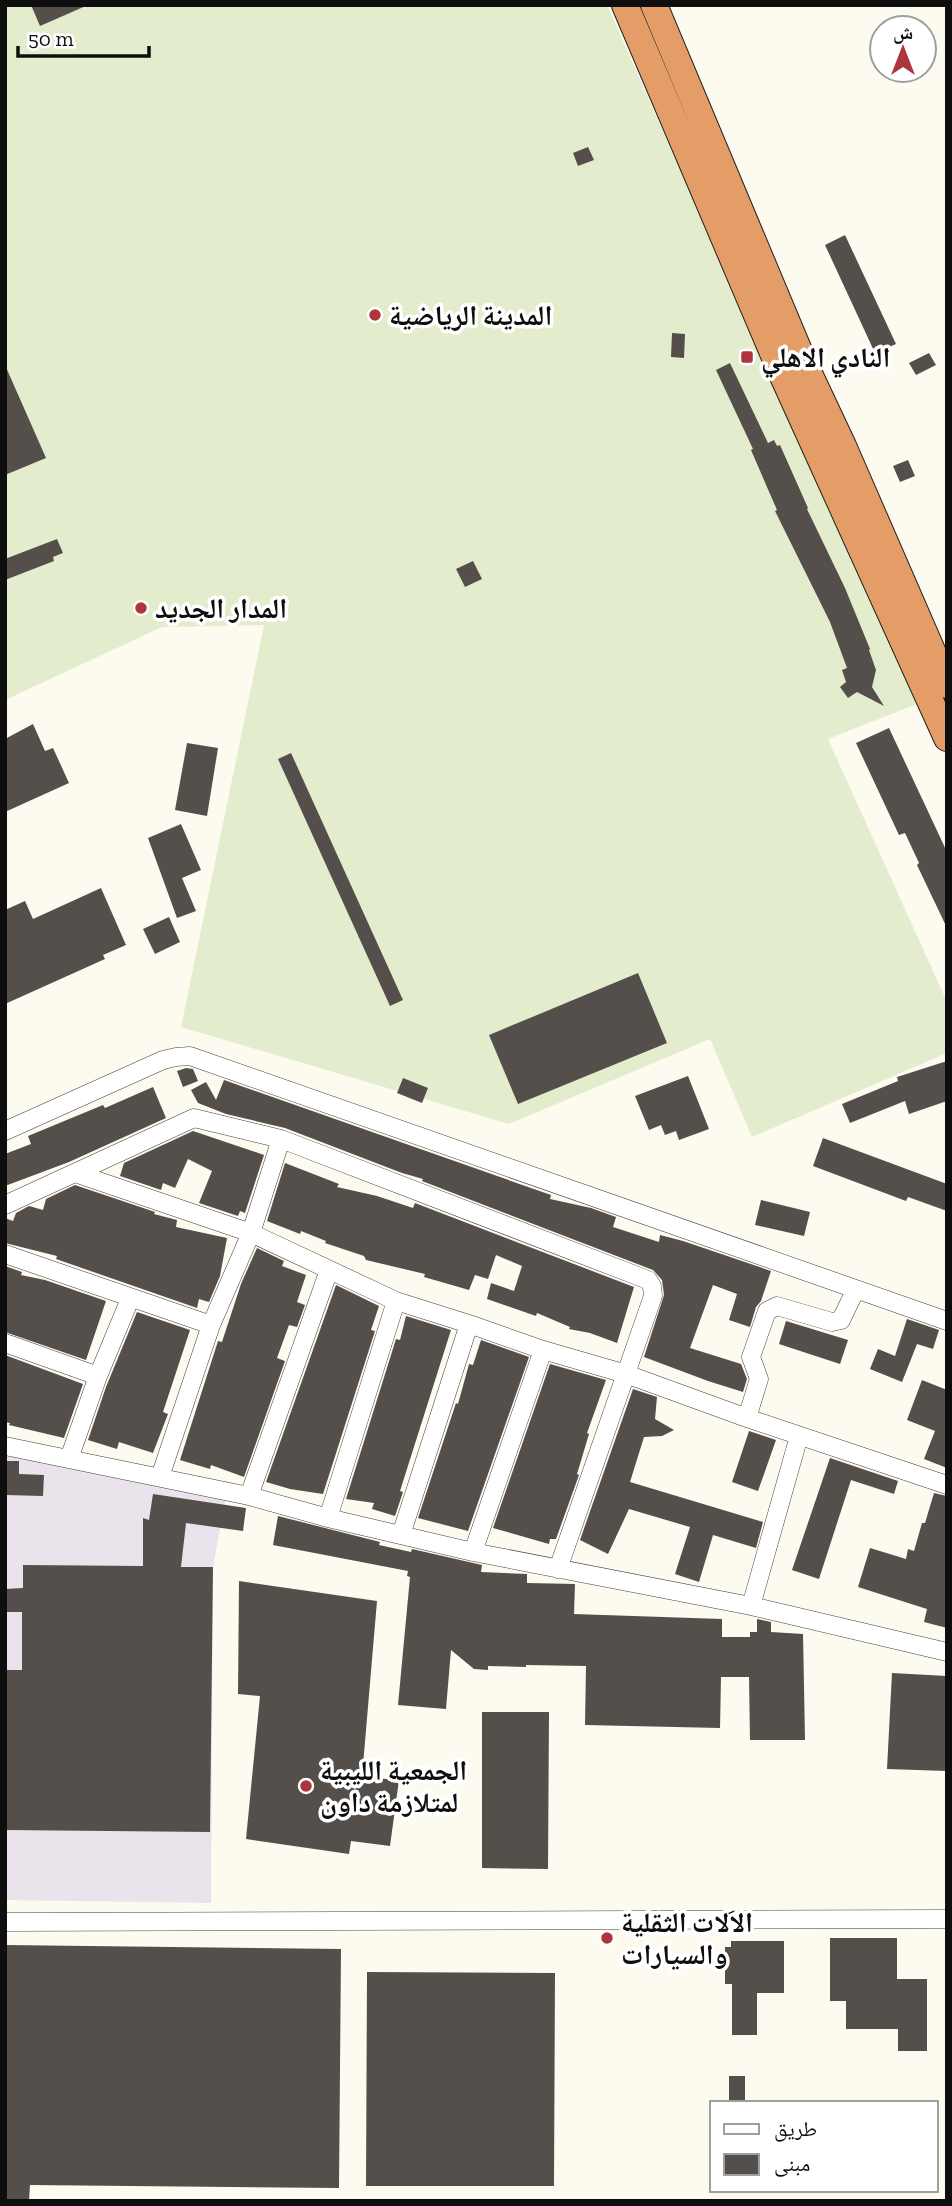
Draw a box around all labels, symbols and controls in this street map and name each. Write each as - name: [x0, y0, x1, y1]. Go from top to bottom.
- scale bar: [18, 14, 149, 58]
- north arrow: [868, 14, 938, 84]
- text: ش: [893, 21, 913, 44]
- text: 50 m: [28, 26, 74, 51]
- place label: المدينة الرياضية: [389, 299, 552, 332]
- marker: المدينة الرياضية: [367, 307, 383, 323]
- place label: النادي الاهلي: [761, 341, 890, 379]
- marker: النادي الاهلي: [739, 349, 755, 365]
- place label: المدار الجديد: [155, 592, 287, 625]
- marker: المدار الجديد: [133, 600, 149, 616]
- place label: الجمعية الليبية لمتلازمة داون: [320, 1754, 467, 1819]
- marker: الجمعية الليبية لمتلازمة داون: [298, 1778, 314, 1794]
- place label: الاَلات الثقلية والسيارات: [621, 1906, 753, 1971]
- marker: الاَلات الثقلية والسيارات: [599, 1930, 615, 1946]
- legend: [710, 2101, 938, 2192]
- text: طريق: [774, 2116, 817, 2142]
- text: مبنى: [774, 2151, 810, 2177]

